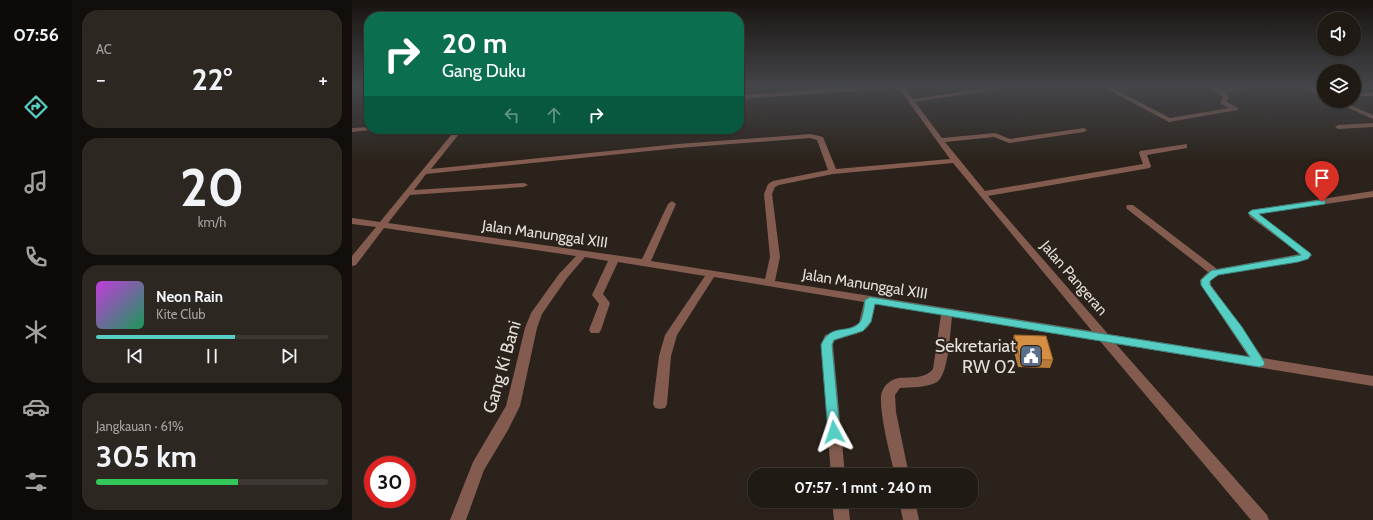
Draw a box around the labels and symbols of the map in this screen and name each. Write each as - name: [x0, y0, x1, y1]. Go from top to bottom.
- pin: [1305, 161, 1339, 202]
- street label: Jalan Manunggal XIII: [480, 216, 609, 252]
- street label: Jalan Pangeran: [1036, 236, 1111, 319]
- street label: Jalan Manunggal XIII: [800, 265, 929, 303]
- street label: Gang Ki Bani: [478, 318, 526, 416]
- place label: Sekretariat RW 02: [935, 335, 1016, 378]
- public building icon: Sekretariat RW 02: [1018, 343, 1044, 369]
- position arrow: [813, 411, 855, 453]
- speed limit sign: 30: [364, 456, 416, 508]

